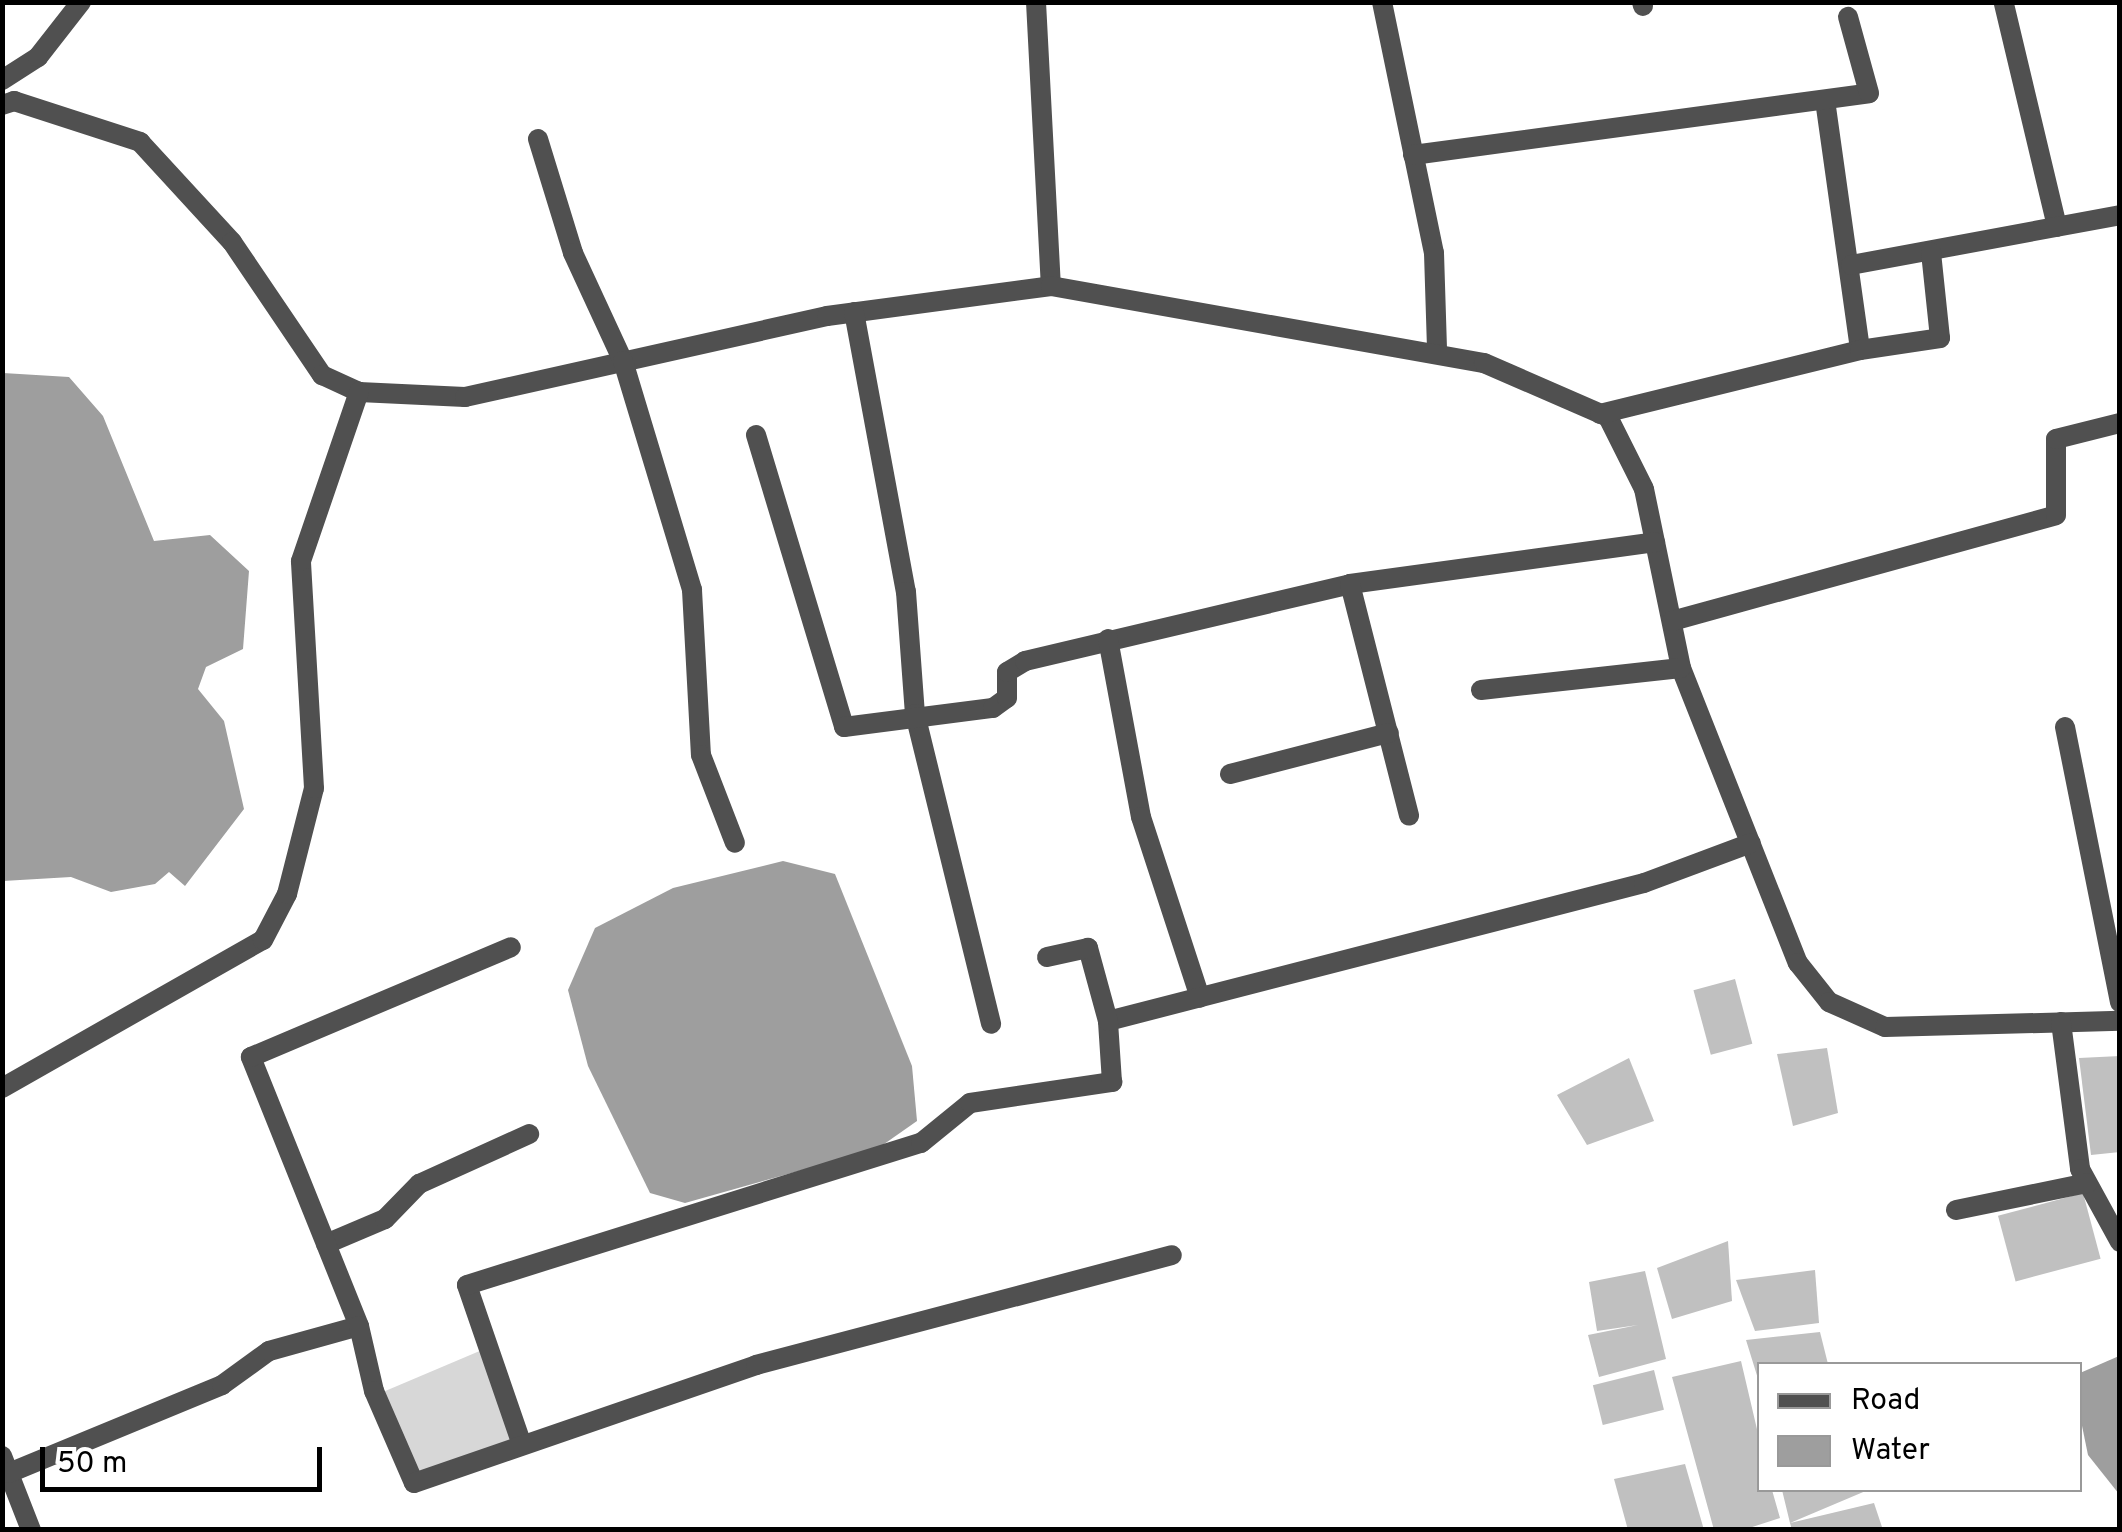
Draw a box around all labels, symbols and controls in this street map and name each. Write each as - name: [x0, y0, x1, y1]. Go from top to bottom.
- legend: [1757, 1362, 2082, 1492]
- text: Road: [1851, 1383, 1920, 1420]
- scale bar: [45, 1427, 328, 1489]
- text: Water: [1851, 1433, 1930, 1470]
- text: 50 m: [57, 1446, 127, 1483]

